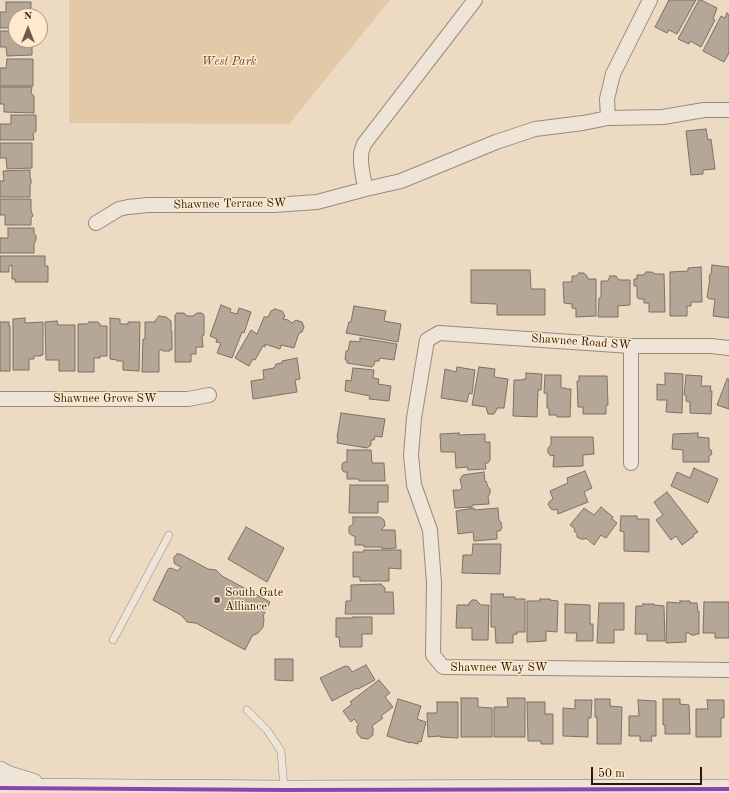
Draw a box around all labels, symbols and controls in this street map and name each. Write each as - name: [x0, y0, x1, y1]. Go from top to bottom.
- north arrow: [8, 8, 48, 48]
- text: N: [24, 11, 32, 22]
- park label: West Park: [202, 55, 256, 69]
- street label: Shawnee Terrace SW: [173, 196, 287, 212]
- street label: Shawnee Road SW: [531, 331, 631, 353]
- street label: Shawnee Grove SW: [53, 392, 157, 406]
- place label: South Gate Alliance: [225, 586, 283, 614]
- marker: South Gate Alliance: [212, 595, 222, 605]
- street label: Shawnee Way SW: [450, 661, 548, 675]
- scale bar: [593, 759, 704, 785]
- text: 50 m: [598, 768, 625, 780]

